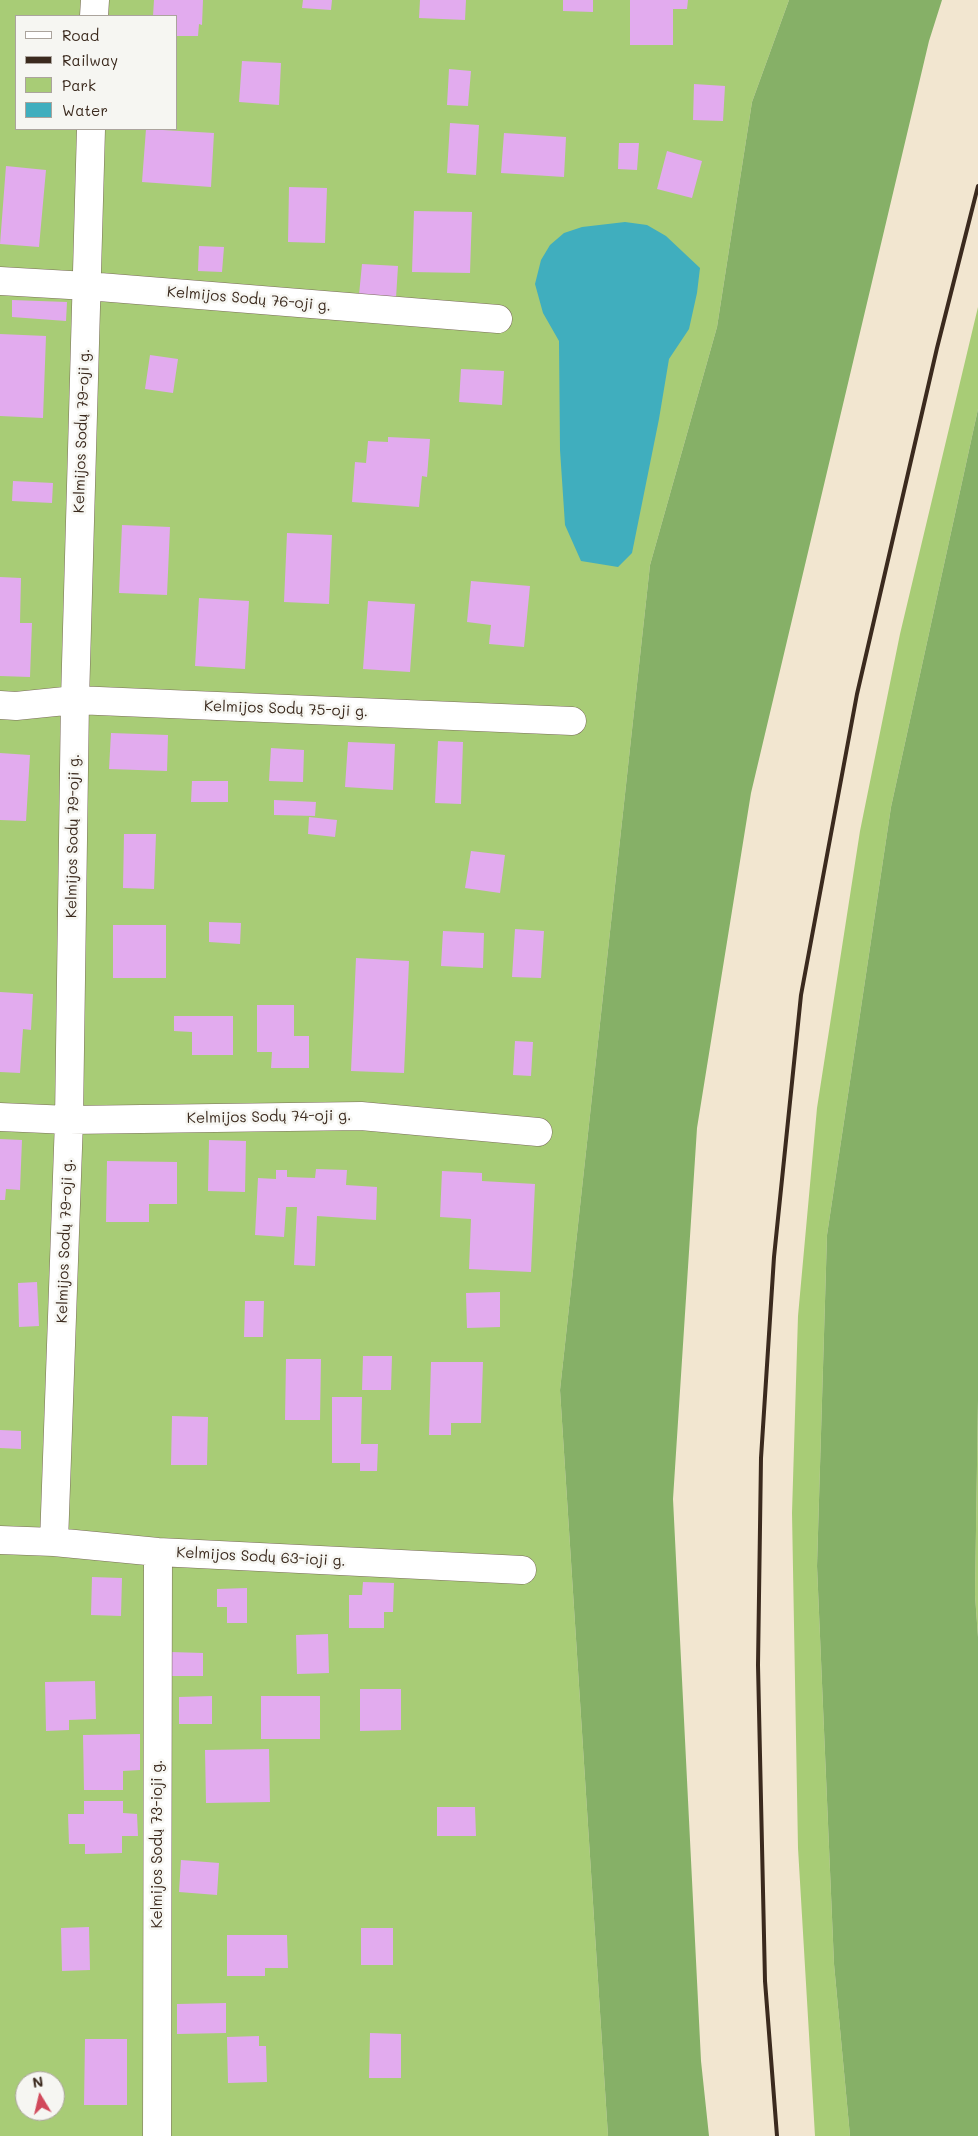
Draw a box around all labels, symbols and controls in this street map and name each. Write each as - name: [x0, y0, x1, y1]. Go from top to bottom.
- legend: [15, 15, 178, 130]
- text: Road: [62, 25, 99, 45]
- text: Railway: [62, 50, 118, 70]
- text: Park: [62, 75, 96, 95]
- text: Water: [62, 100, 108, 120]
- street label: Kelmijos Sodų 76-oji g.: [166, 283, 332, 315]
- street label: Kelmijos Sodų 79-oji g.: [70, 348, 94, 514]
- street label: Kelmijos Sodų 75-oji g.: [204, 697, 368, 721]
- street label: Kelmijos Sodų 79-oji g.: [63, 754, 83, 918]
- street label: Kelmijos Sodų 74-oji g.: [187, 1107, 351, 1127]
- street label: Kelmijos Sodų 79-oji g.: [53, 1158, 77, 1324]
- street label: Kelmijos Sodų 63-ioji g.: [176, 1544, 346, 1570]
- street label: Kelmijos Sodų 73-ioji g.: [148, 1759, 166, 1929]
- north arrow: [15, 2071, 65, 2121]
- text: N: [31, 2071, 44, 2092]

